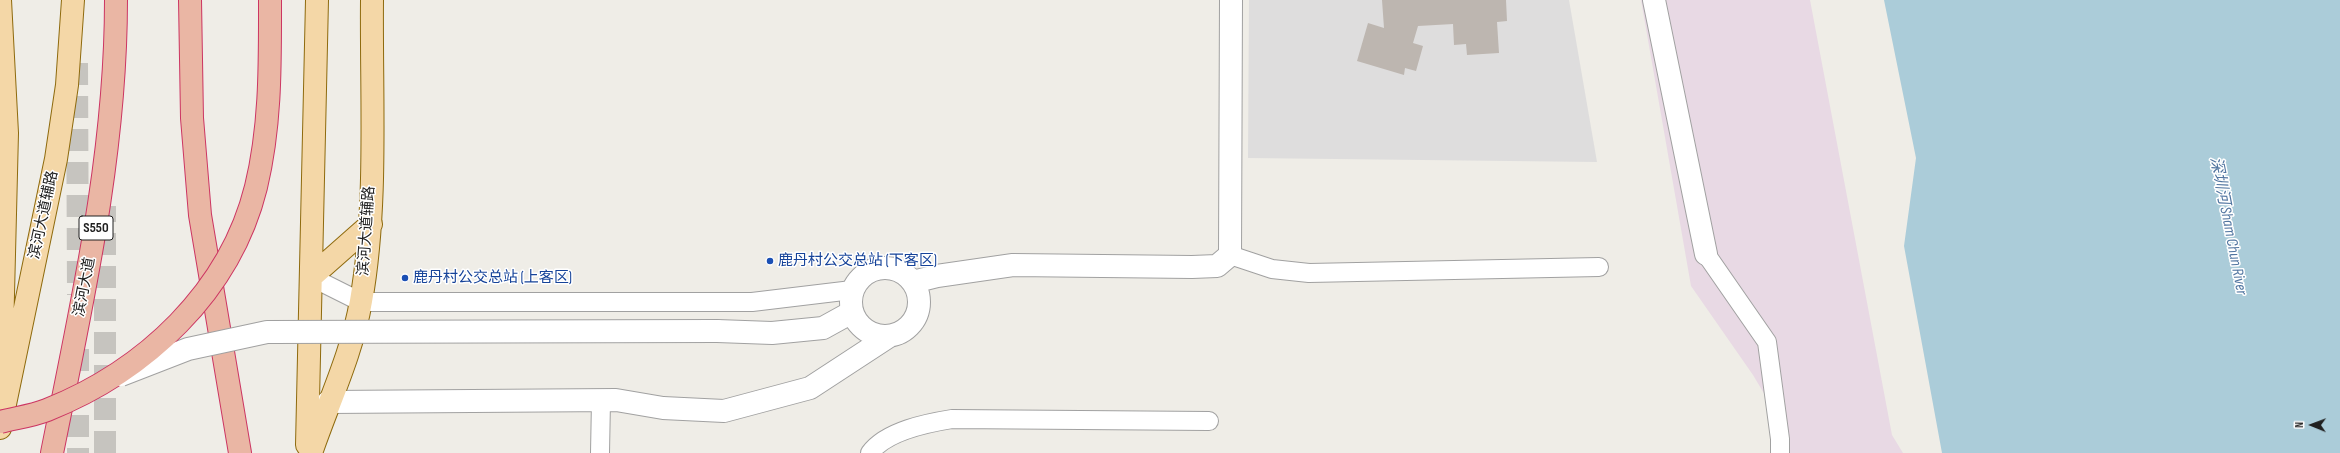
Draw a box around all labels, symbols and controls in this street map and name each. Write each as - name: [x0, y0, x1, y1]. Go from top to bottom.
- water label: 深圳河 Sham Chun River: [2205, 156, 2251, 296]
- street label: 滨河大道辅路: [26, 169, 62, 261]
- street label: 滨河大道辅路: [355, 185, 379, 277]
- road number: S550: [79, 216, 113, 240]
- place label: 鹿丹村公交总站 (下客区): [778, 252, 937, 270]
- street label: 滨河大道: [70, 256, 100, 318]
- marker: 鹿丹村公交总站 (下客区): [765, 256, 775, 266]
- place label: 鹿丹村公交总站 (上客区): [413, 269, 572, 287]
- marker: 鹿丹村公交总站 (上客区): [400, 273, 410, 283]
- north arrow: [2292, 405, 2332, 445]
- text: N: [2293, 422, 2306, 428]

